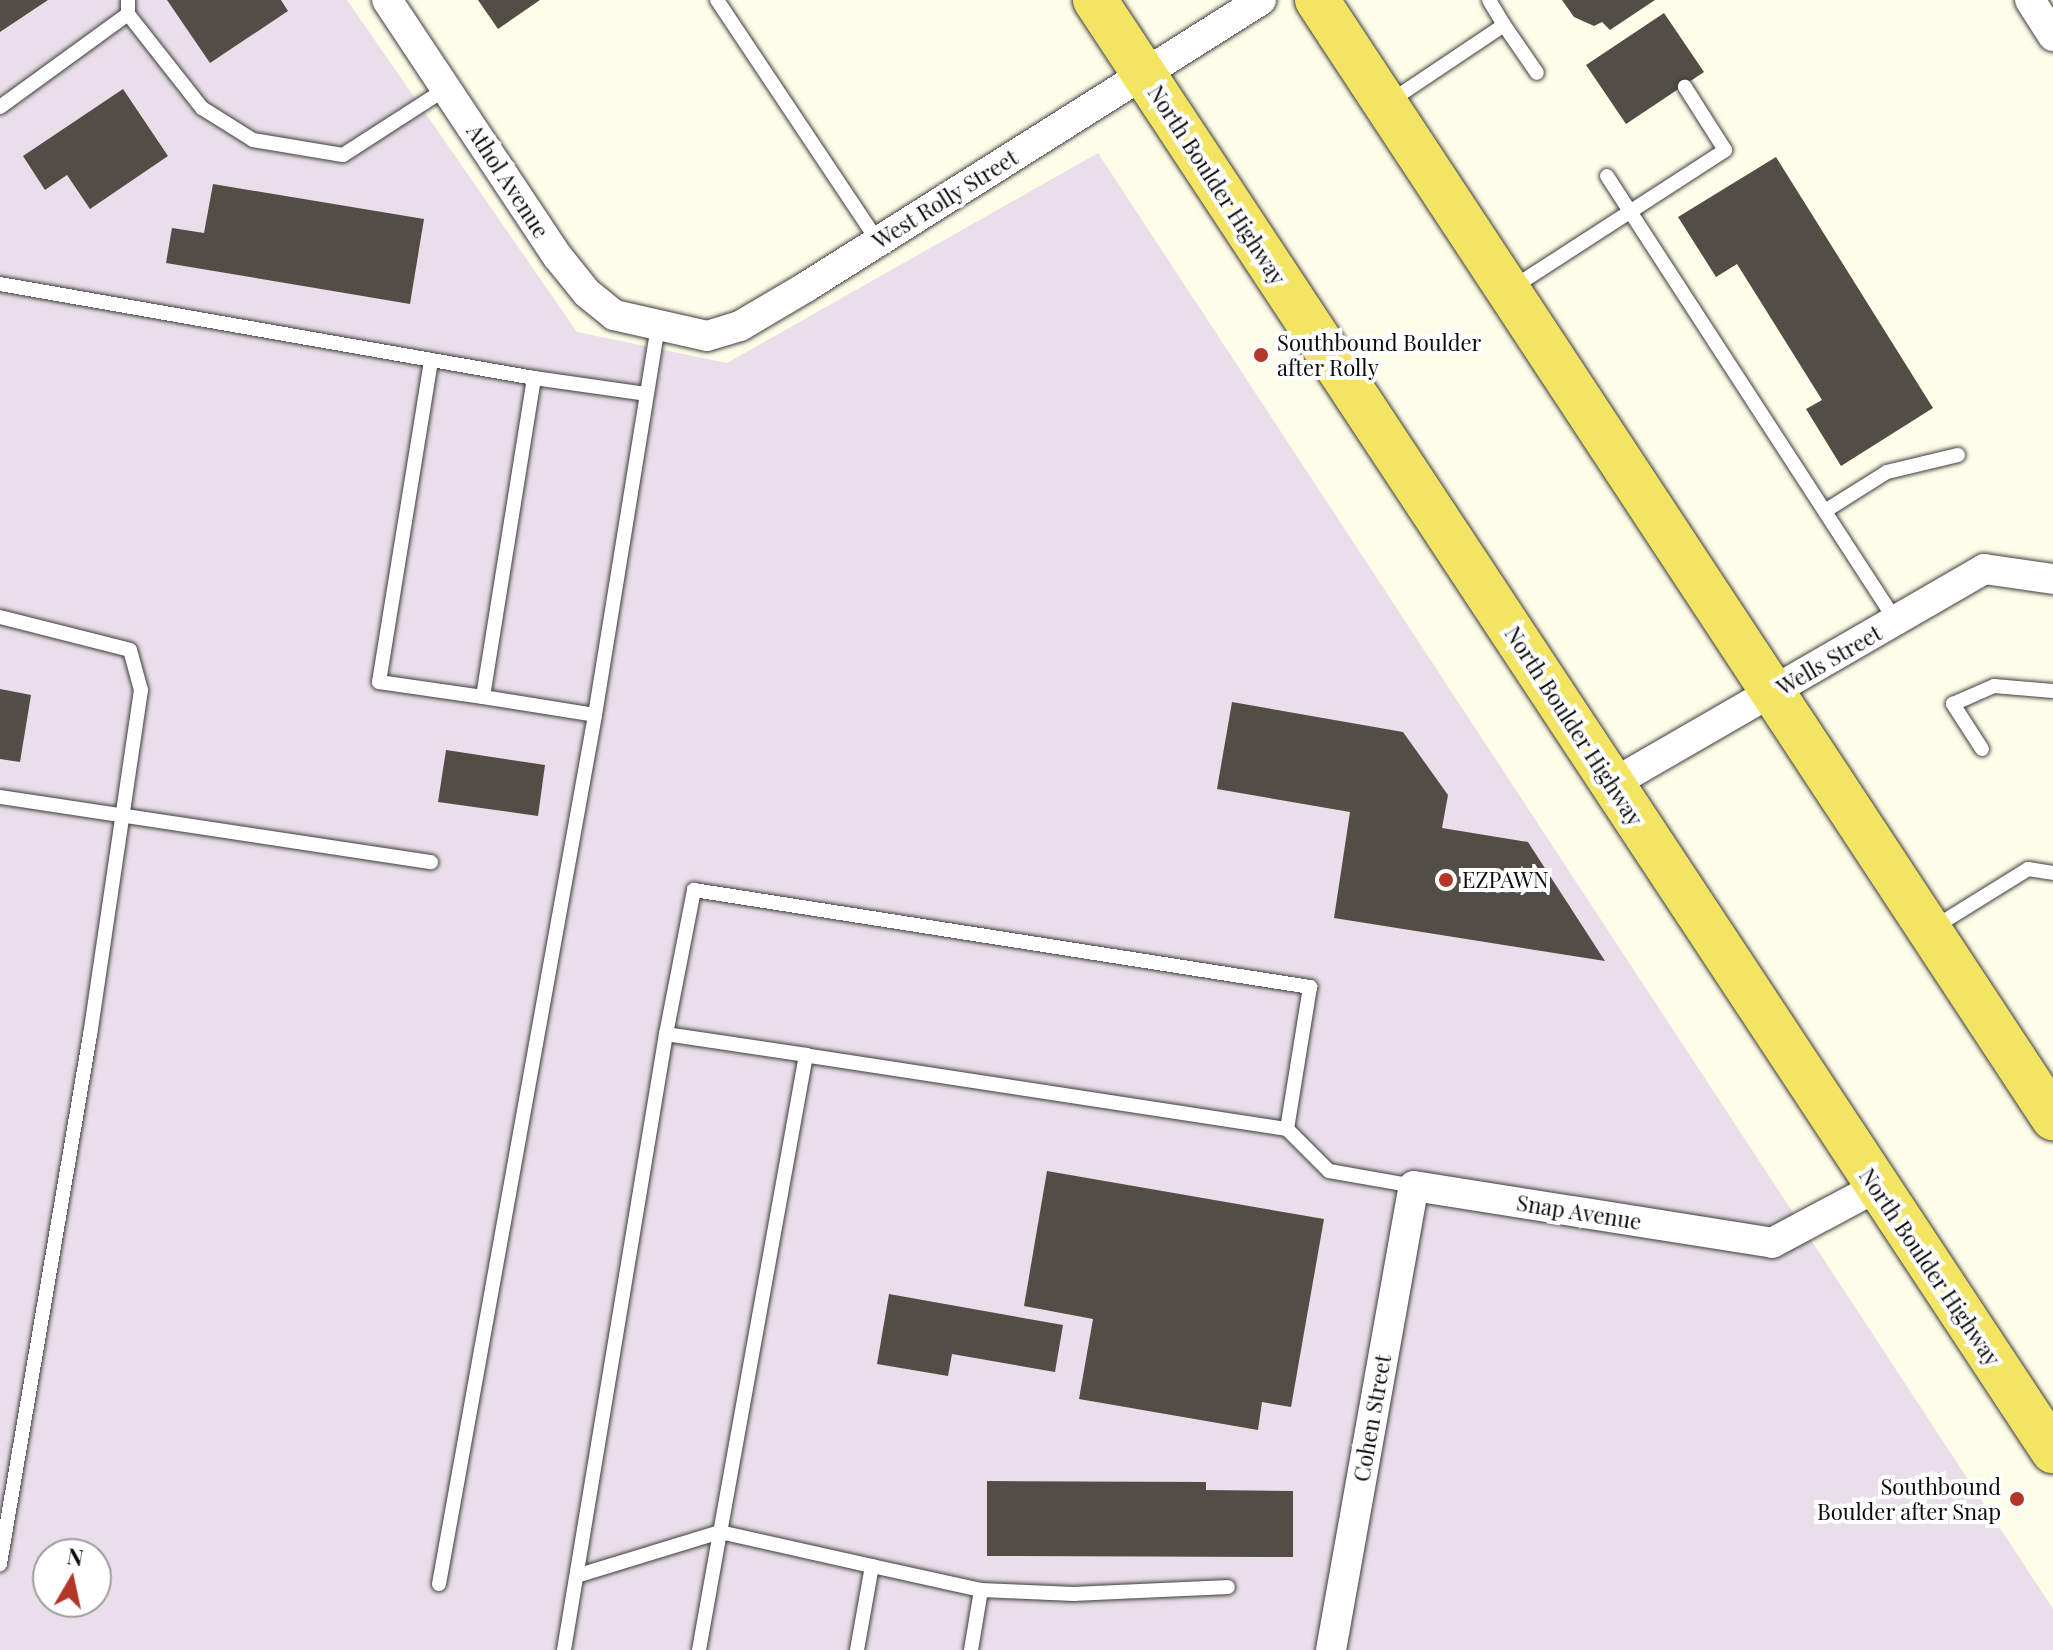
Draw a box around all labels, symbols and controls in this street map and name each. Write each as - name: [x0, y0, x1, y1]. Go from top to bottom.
- street label: North Boulder Highway: [1142, 80, 1292, 290]
- street label: Athol Avenue: [461, 119, 555, 243]
- street label: West Rolly Street: [867, 144, 1023, 254]
- place label: Southbound Boulder after Rolly: [1277, 329, 1481, 380]
- marker: Southbound Boulder after Rolly: [1252, 346, 1270, 364]
- street label: Wells Street: [1772, 619, 1886, 701]
- street label: North Boulder Highway: [1499, 621, 1649, 831]
- place label: EZPAWN: [1462, 867, 1549, 893]
- marker: EZPAWN: [1437, 871, 1455, 889]
- street label: North Boulder Highway: [1854, 1163, 2006, 1371]
- street label: Snap Avenue: [1514, 1189, 1644, 1235]
- street label: Cohen Street: [1348, 1352, 1396, 1484]
- place label: Southbound Boulder after Snap: [1816, 1473, 2001, 1524]
- marker: Southbound Boulder after Snap: [2008, 1490, 2026, 1508]
- north arrow: [32, 1538, 112, 1618]
- text: N: [65, 1540, 86, 1572]

